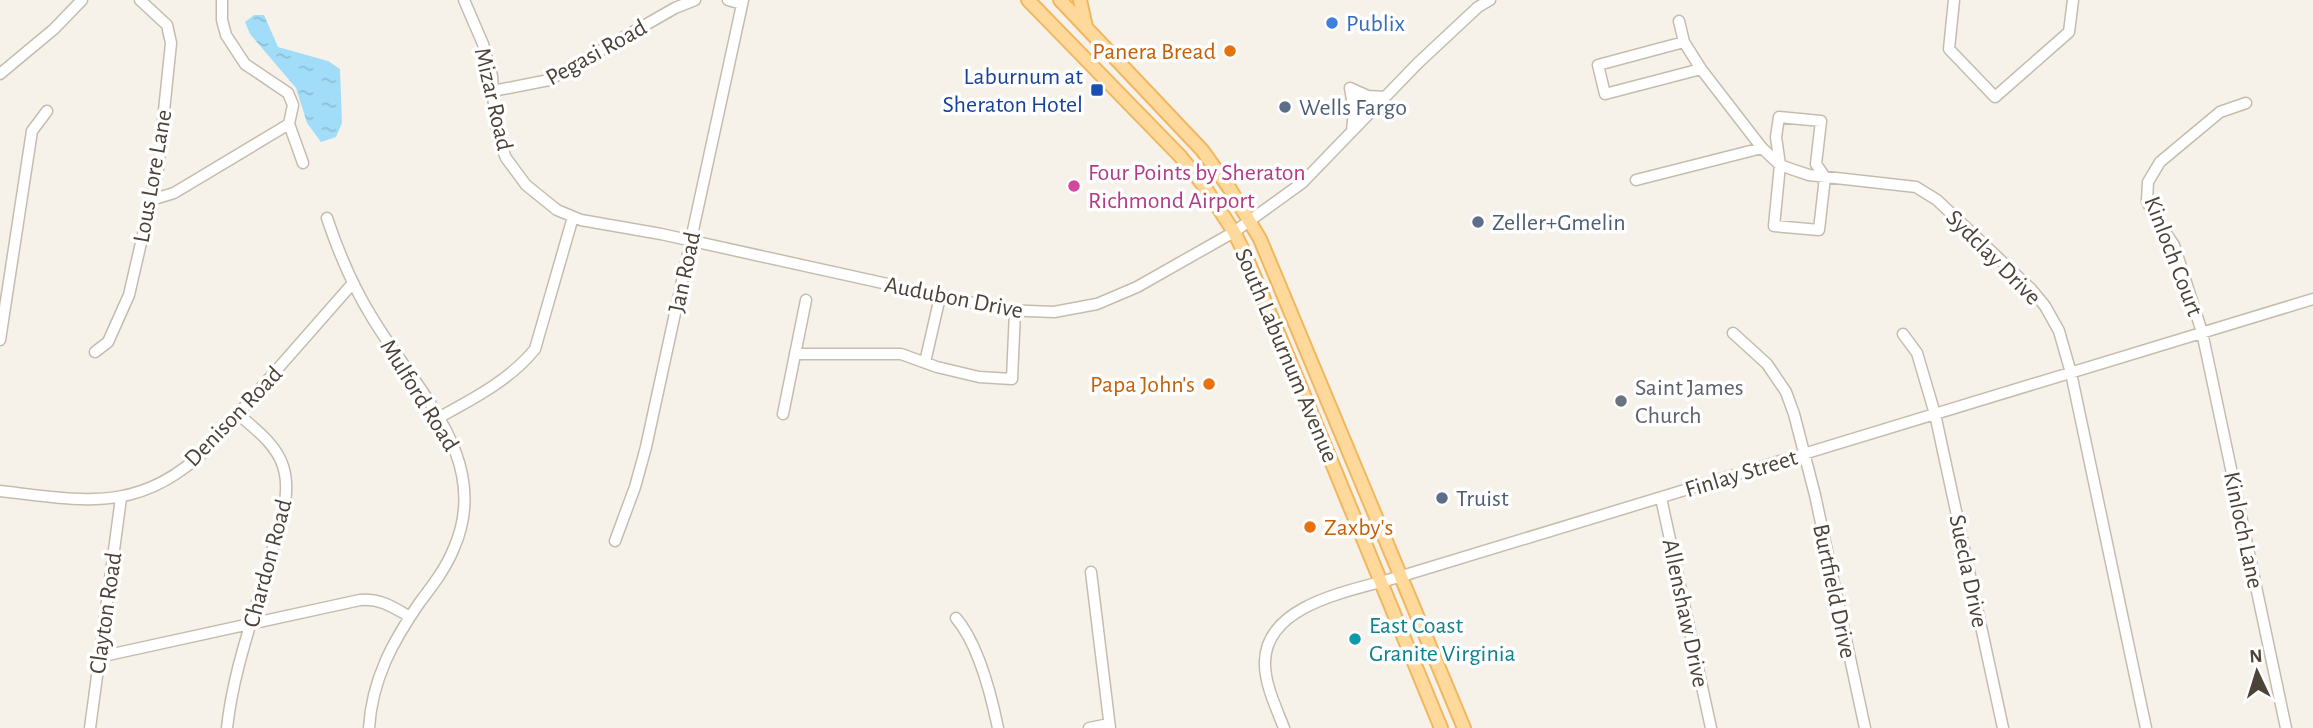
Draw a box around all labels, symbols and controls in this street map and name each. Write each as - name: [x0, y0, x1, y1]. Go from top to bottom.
- place label: Publix: [1346, 12, 1405, 36]
- street label: Pegasi Road: [542, 15, 651, 90]
- marker: Publix: [1324, 15, 1340, 31]
- place label: Panera Bread: [1092, 40, 1216, 64]
- marker: Panera Bread: [1222, 43, 1238, 59]
- street label: Mizar Road: [470, 45, 517, 153]
- place label: Laburnum at Sheraton Hotel: [943, 65, 1083, 117]
- marker: Laburnum at Sheraton Hotel: [1089, 82, 1105, 98]
- place label: Wells Fargo: [1299, 96, 1407, 120]
- marker: Wells Fargo: [1277, 99, 1293, 115]
- street label: Lous Lore Lane: [129, 108, 177, 245]
- place label: Four Points by Sheraton Richmond Airport: [1088, 161, 1306, 213]
- marker: Four Points by Sheraton Richmond Airport: [1066, 178, 1082, 194]
- street label: Kinloch Court: [2139, 193, 2207, 320]
- street label: Sydclay Drive: [1941, 206, 2045, 310]
- place label: Zeller+Gmelin: [1492, 211, 1626, 235]
- marker: Zeller+Gmelin: [1470, 214, 1486, 230]
- street label: Jan Road: [665, 230, 705, 315]
- street label: South Laburnum Avenue: [1230, 245, 1342, 466]
- street label: Audubon Drive: [883, 273, 1025, 323]
- street label: Mulford Road: [375, 335, 463, 456]
- street label: Denison Road: [180, 362, 287, 472]
- place label: Papa John's: [1090, 373, 1195, 397]
- marker: Papa John's: [1201, 376, 1217, 392]
- place label: Saint James Church: [1635, 376, 1744, 428]
- marker: Saint James Church: [1613, 393, 1629, 409]
- street label: Finlay Street: [1682, 445, 1801, 502]
- street label: Kinloch Lane: [2219, 470, 2267, 591]
- place label: Truist: [1456, 487, 1509, 511]
- marker: Truist: [1434, 490, 1450, 506]
- street label: Chardon Road: [239, 497, 297, 630]
- street label: Suecla Drive: [1944, 513, 1992, 630]
- place label: Zaxby's: [1324, 516, 1393, 540]
- marker: Zaxby's: [1302, 519, 1318, 535]
- street label: Burtfield Drive: [1808, 522, 1860, 661]
- street label: Allenshaw Drive: [1658, 537, 1712, 690]
- street label: Clayton Road: [86, 551, 126, 675]
- place label: East Coast Granite Virginia: [1369, 614, 1516, 666]
- marker: East Coast Granite Virginia: [1347, 631, 1363, 647]
- north arrow: [2222, 637, 2292, 707]
- text: N: [2249, 647, 2263, 666]

